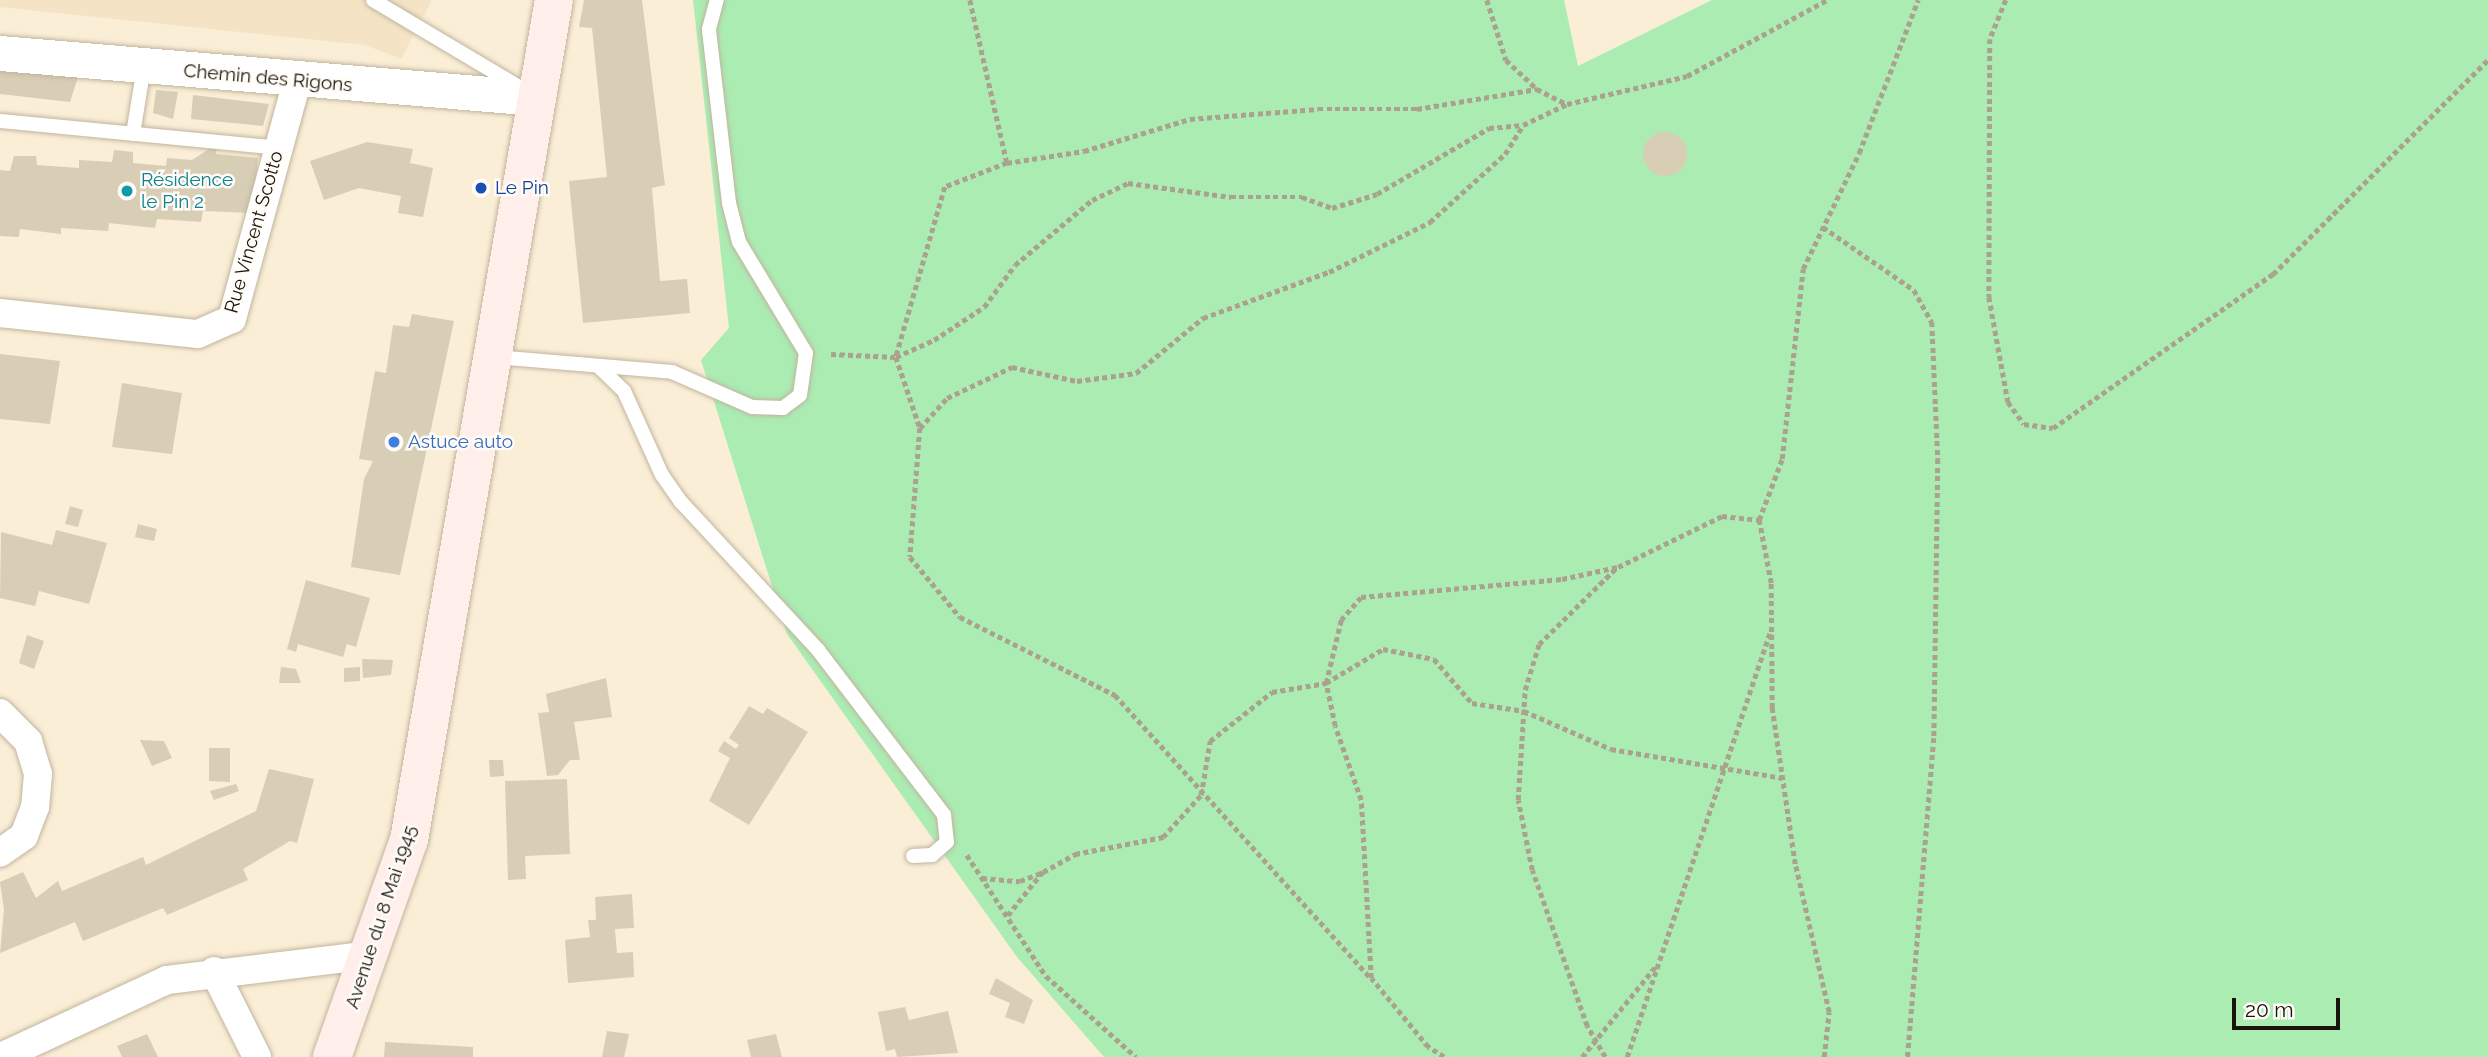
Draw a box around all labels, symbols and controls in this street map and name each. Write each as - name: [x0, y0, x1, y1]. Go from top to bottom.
- street label: Chemin des Rigons: [183, 59, 353, 97]
- street label: Rue Vincent Scotto: [220, 148, 288, 316]
- place label: Résidence le Pin 2: [141, 169, 233, 213]
- place label: Le Pin: [495, 177, 549, 199]
- marker: Le Pin: [473, 180, 489, 196]
- marker: Résidence le Pin 2: [119, 183, 135, 199]
- place label: Astuce auto: [408, 431, 513, 453]
- marker: Astuce auto: [386, 434, 402, 450]
- street label: Avenue du 8 Mai 1945: [341, 822, 421, 1012]
- scale bar: [2236, 984, 2344, 1028]
- text: 20 m: [2245, 997, 2293, 1022]

